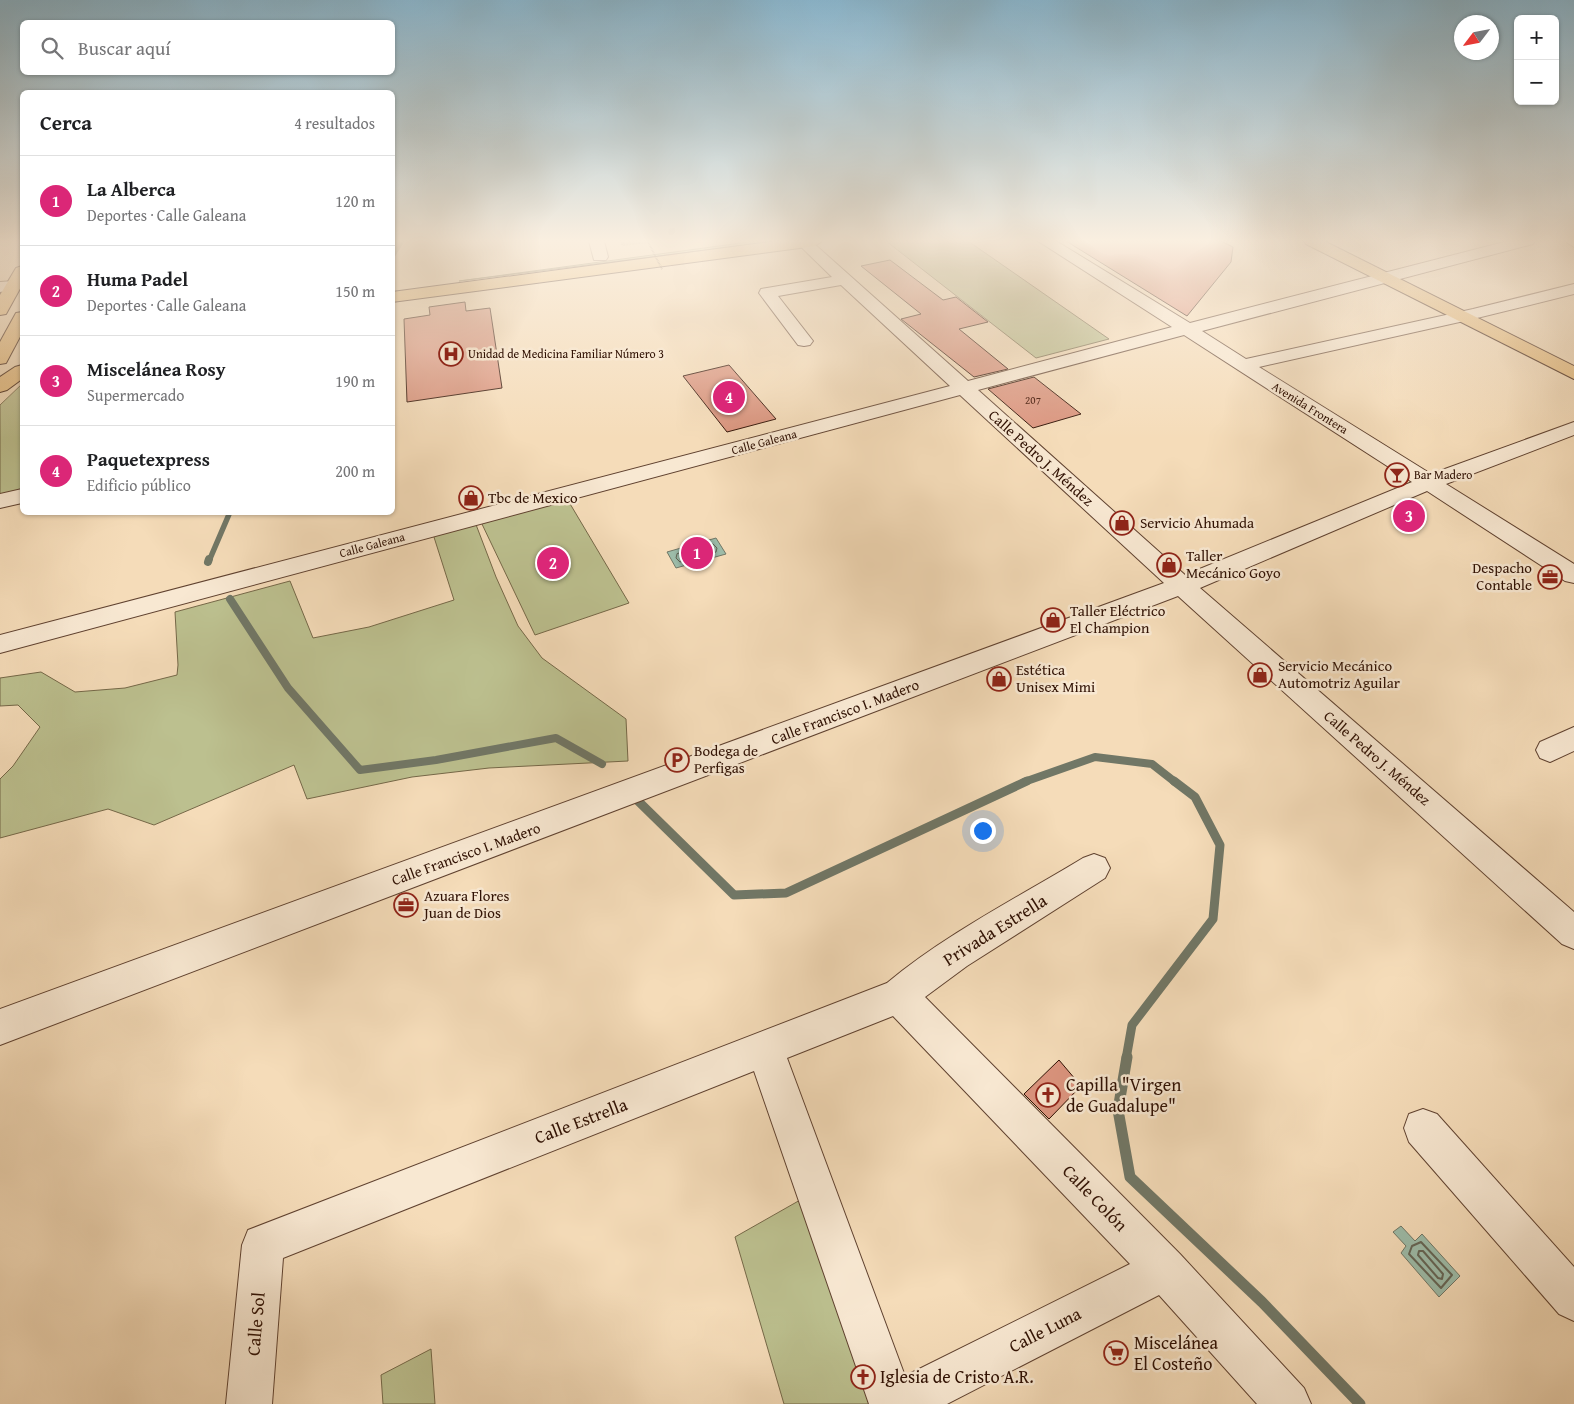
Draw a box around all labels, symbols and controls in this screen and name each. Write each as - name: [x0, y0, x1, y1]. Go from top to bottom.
- north arrow: [1454, 15, 1499, 60]
- map controls: [1514, 15, 1559, 105]
- button: +: [1514, 15, 1559, 60]
- search box: [20, 20, 395, 75]
- icon: search: [38, 34, 66, 62]
- text: Buscar aquí: [78, 34, 171, 62]
- button: −: [1514, 60, 1559, 105]
- text: Cerca: [40, 107, 92, 138]
- text: 4 resultados: [294, 111, 375, 135]
- text: La Alberca: [87, 175, 176, 203]
- text: 1: [52, 189, 60, 213]
- text: 120 m: [335, 189, 375, 213]
- text: Deportes · Calle Galeana: [87, 203, 246, 227]
- text: Huma Padel: [87, 265, 188, 293]
- text: 2: [52, 279, 60, 303]
- text: 150 m: [335, 279, 375, 303]
- text: Deportes · Calle Galeana: [87, 293, 246, 317]
- hospital icon: Unidad de Medicina Familiar Número 3: [438, 341, 464, 367]
- place label: Unidad de Medicina Familiar Número 3: [468, 345, 664, 362]
- text: Miscelánea Rosy: [87, 355, 225, 383]
- text: 3: [52, 369, 60, 393]
- text: 190 m: [335, 369, 375, 393]
- street label: Avenida Frontera: [1269, 377, 1352, 438]
- pin: 4: [713, 378, 745, 416]
- text: Supermercado: [87, 383, 185, 407]
- house number: 207: [1025, 392, 1041, 408]
- street label: Calle Pedro J. Méndez: [984, 405, 1099, 511]
- street label: Calle Galeana: [729, 425, 799, 458]
- text: Paquetexpress: [87, 445, 210, 473]
- text: 4: [52, 459, 60, 483]
- text: 200 m: [335, 459, 375, 483]
- bar icon: Bar Madero: [1384, 462, 1410, 488]
- place label: Bar Madero: [1414, 466, 1473, 483]
- text: Edificio público: [87, 473, 191, 497]
- shop icon: Tbc de Mexico: [458, 485, 484, 511]
- place label: Tbc de Mexico: [488, 487, 578, 508]
- pin: 3: [1393, 497, 1425, 535]
- shop icon: Servicio Ahumada: [1109, 510, 1135, 536]
- place label: Servicio Ahumada: [1140, 512, 1254, 533]
- street label: Calle Galeana: [337, 528, 407, 561]
- pin: 1: [681, 534, 713, 572]
- pin: 2: [537, 544, 569, 582]
- place label: Taller Mecánico Goyo: [1186, 545, 1281, 583]
- shop icon: Taller Mecánico Goyo: [1156, 552, 1182, 578]
- place label: Despacho Contable: [1472, 557, 1532, 595]
- office icon: Despacho Contable: [1537, 564, 1563, 590]
- place label: Taller Eléctrico El Champion: [1070, 600, 1166, 638]
- shop icon: Taller Eléctrico El Champion: [1040, 607, 1066, 633]
- place label: Servicio Mecánico Automotriz Aguilar: [1278, 655, 1400, 693]
- place label: Estética Unisex Mimi: [1016, 659, 1095, 697]
- shop icon: Servicio Mecánico Automotriz Aguilar: [1247, 662, 1273, 688]
- shop icon: Estética Unisex Mimi: [986, 666, 1012, 692]
- street label: Calle Francisco I. Madero: [768, 673, 922, 749]
- street label: Calle Pedro J. Méndez: [1319, 705, 1436, 810]
- place label: Bodega de Perfigas: [694, 740, 758, 778]
- parking icon: Bodega de Perfigas: [664, 747, 690, 773]
- street label: Calle Francisco I. Madero: [389, 817, 543, 890]
- your location: [970, 818, 996, 844]
- place label: Azuara Flores Juan de Dios: [422, 885, 509, 923]
- street label: Privada Estrella: [937, 887, 1052, 972]
- office icon: Azuara Flores Juan de Dios: [393, 892, 419, 918]
- place label: Capilla "Virgen de Guadalupe": [1066, 1071, 1181, 1119]
- church icon: Capilla "Virgen de Guadalupe": [1035, 1082, 1061, 1108]
- street label: Calle Estrella: [530, 1090, 632, 1151]
- street label: Calle Colón: [1056, 1158, 1134, 1237]
- street label: Calle Sol: [239, 1291, 272, 1357]
- street label: Calle Luna: [1004, 1300, 1086, 1359]
- place label: Miscelánea El Costeño: [1134, 1329, 1218, 1377]
- supermarket icon: Miscelánea El Costeño: [1103, 1340, 1129, 1366]
- place label: Iglesia de Cristo A.R.: [880, 1363, 1034, 1390]
- church icon: Iglesia de Cristo A.R.: [850, 1364, 876, 1390]

